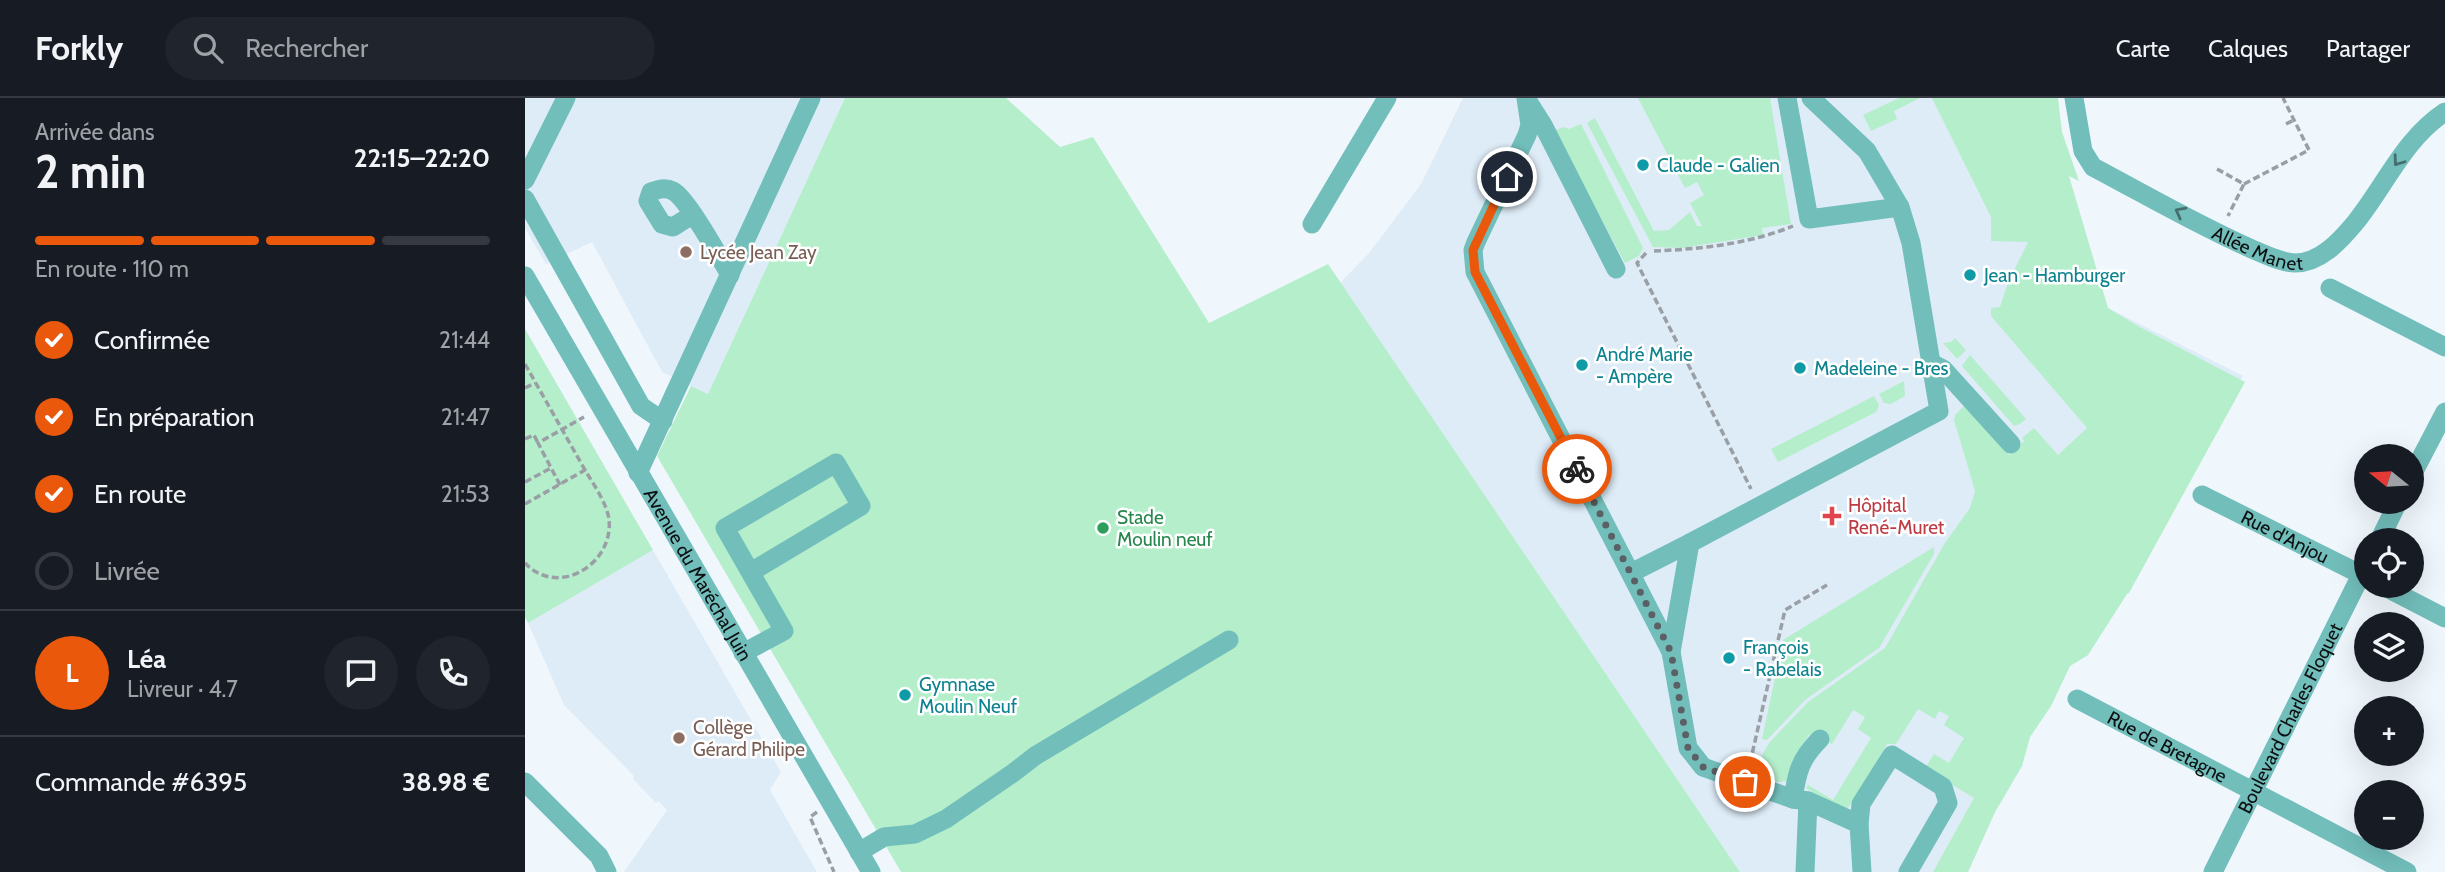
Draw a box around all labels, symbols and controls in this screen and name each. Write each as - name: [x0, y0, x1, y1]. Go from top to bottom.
- search box: [165, 17, 655, 80]
- text: Forkly: [35, 28, 123, 68]
- icon: search: [189, 29, 227, 67]
- text: Rechercher: [245, 32, 368, 64]
- text: Carte: [2116, 34, 2170, 63]
- text: Calques: [2208, 34, 2288, 63]
- text: Partager: [2326, 34, 2410, 63]
- text: Arrivée dans: [35, 118, 155, 146]
- text: 22:15–22:20: [354, 142, 490, 174]
- text: 2 min: [35, 144, 146, 200]
- pin: [1477, 147, 1537, 207]
- one-way arrow: [2394, 153, 2407, 166]
- place label: Claude - Galien: [1657, 154, 1780, 177]
- marker: Claude - Galien: [1635, 157, 1651, 173]
- icon: home: [1488, 158, 1526, 196]
- one-way arrow: [2175, 207, 2187, 221]
- street label: Allée Manet: [2208, 221, 2305, 275]
- place label: Lycée Jean Zay: [700, 241, 817, 264]
- marker: Lycée Jean Zay: [678, 244, 694, 260]
- text: En route · 110 m: [35, 255, 189, 283]
- place label: Jean - Hamburger: [1983, 264, 2125, 287]
- marker: Jean - Hamburger: [1962, 267, 1978, 283]
- icon: check: [35, 321, 73, 359]
- text: Confirmée: [94, 324, 210, 356]
- text: 21:44: [439, 326, 490, 354]
- place label: André Marie - Ampère: [1596, 343, 1693, 388]
- marker: André Marie - Ampère: [1574, 357, 1590, 373]
- place label: Madeleine - Bres: [1814, 357, 1949, 380]
- marker: Madeleine - Bres: [1792, 360, 1808, 376]
- icon: check: [35, 398, 73, 436]
- text: En préparation: [94, 401, 255, 433]
- text: 21:47: [441, 403, 490, 431]
- courier: [1542, 434, 1612, 504]
- north arrow: [2354, 444, 2424, 514]
- map controls: [2354, 444, 2424, 850]
- icon: bike: [1558, 450, 1596, 488]
- icon: check: [35, 475, 73, 513]
- text: En route: [94, 478, 186, 510]
- text: 21:53: [441, 480, 490, 508]
- street label: Avenue du Maréchal Juin: [639, 484, 757, 665]
- place label: Hôpital René-Muret: [1848, 494, 1945, 539]
- place label: Stade Moulin neuf: [1117, 506, 1213, 551]
- marker: Hôpital René-Muret: [1822, 506, 1842, 526]
- street label: Rue d'Anjou: [2237, 506, 2333, 569]
- marker: Stade Moulin neuf: [1095, 520, 1111, 536]
- button: locate: [2354, 528, 2424, 598]
- text: Livrée: [94, 555, 160, 587]
- button: layers: [2354, 612, 2424, 682]
- street label: Boulevard Charles Floquet: [2233, 619, 2347, 817]
- button: chat: [324, 636, 398, 710]
- button: phone: [416, 636, 490, 710]
- place label: François - Rabelais: [1743, 636, 1822, 681]
- text: Léa: [127, 643, 166, 675]
- marker: François - Rabelais: [1721, 650, 1737, 666]
- text: L: [65, 657, 79, 689]
- place label: Gymnase Moulin Neuf: [919, 673, 1018, 718]
- text: Livreur · 4.7: [127, 675, 238, 703]
- marker: Gymnase Moulin Neuf: [897, 687, 913, 703]
- button: +: [2354, 696, 2424, 766]
- street label: Rue de Bretagne: [2103, 706, 2231, 788]
- place label: Collège Gérard Philipe: [693, 716, 805, 761]
- marker: Collège Gérard Philipe: [671, 730, 687, 746]
- pin: [1715, 752, 1775, 812]
- icon: bag: [1726, 763, 1764, 801]
- text: Commande #6395: [35, 766, 247, 798]
- text: 38.98 €: [402, 766, 490, 798]
- button: −: [2354, 780, 2424, 850]

